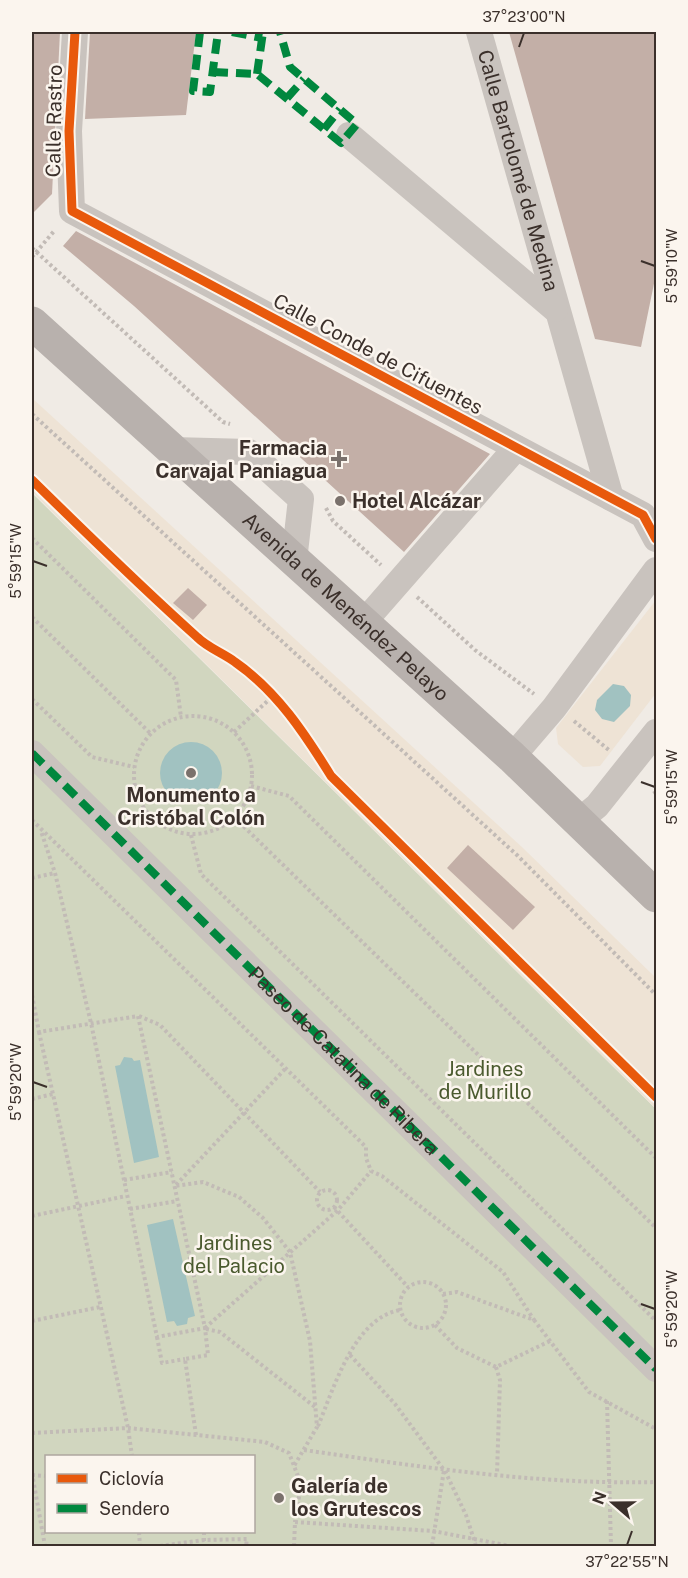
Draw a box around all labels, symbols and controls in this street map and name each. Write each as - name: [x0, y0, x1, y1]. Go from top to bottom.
- text: 37°23'00"N: [482, 8, 566, 25]
- street label: Calle Bartolomé de Medina: [473, 47, 564, 294]
- street label: Calle Rastro: [41, 64, 67, 178]
- text: 5°59'10"W: [663, 228, 680, 304]
- street label: Calle Conde de Cifuentes: [269, 288, 487, 420]
- place label: Farmacia Carvajal Paniagua: [155, 436, 327, 483]
- marker: Farmacia Carvajal Paniagua: [332, 452, 346, 466]
- place label: Hotel Alcázar: [352, 489, 481, 513]
- marker: Hotel Alcázar: [333, 494, 347, 508]
- street label: Avenida de Menéndez Pelayo: [238, 507, 454, 706]
- text: 5°59'15"W: [7, 523, 24, 599]
- text: 5°59'15"W: [663, 749, 680, 825]
- marker: Monumento a Cristóbal Colón: [184, 766, 198, 780]
- place label: Monumento a Cristóbal Colón: [117, 783, 265, 830]
- street label: Paseo de Catalina de Ribera: [243, 961, 444, 1160]
- text: 5°59'20"W: [7, 1043, 24, 1121]
- park label: Jardines de Murillo: [439, 1057, 531, 1104]
- park label: Jardines del Palacio: [183, 1231, 285, 1278]
- text: 5°59'20"W: [663, 1270, 680, 1348]
- legend: [45, 1455, 255, 1533]
- text: Ciclovía: [99, 1468, 164, 1489]
- north arrow: [583, 1473, 643, 1533]
- place label: Galería de los Grutescos: [291, 1474, 422, 1521]
- text: N: [588, 1489, 610, 1507]
- marker: Galería de los Grutescos: [272, 1491, 286, 1505]
- text: Sendero: [99, 1498, 170, 1519]
- text: 37°22'55"N: [585, 1553, 669, 1570]

